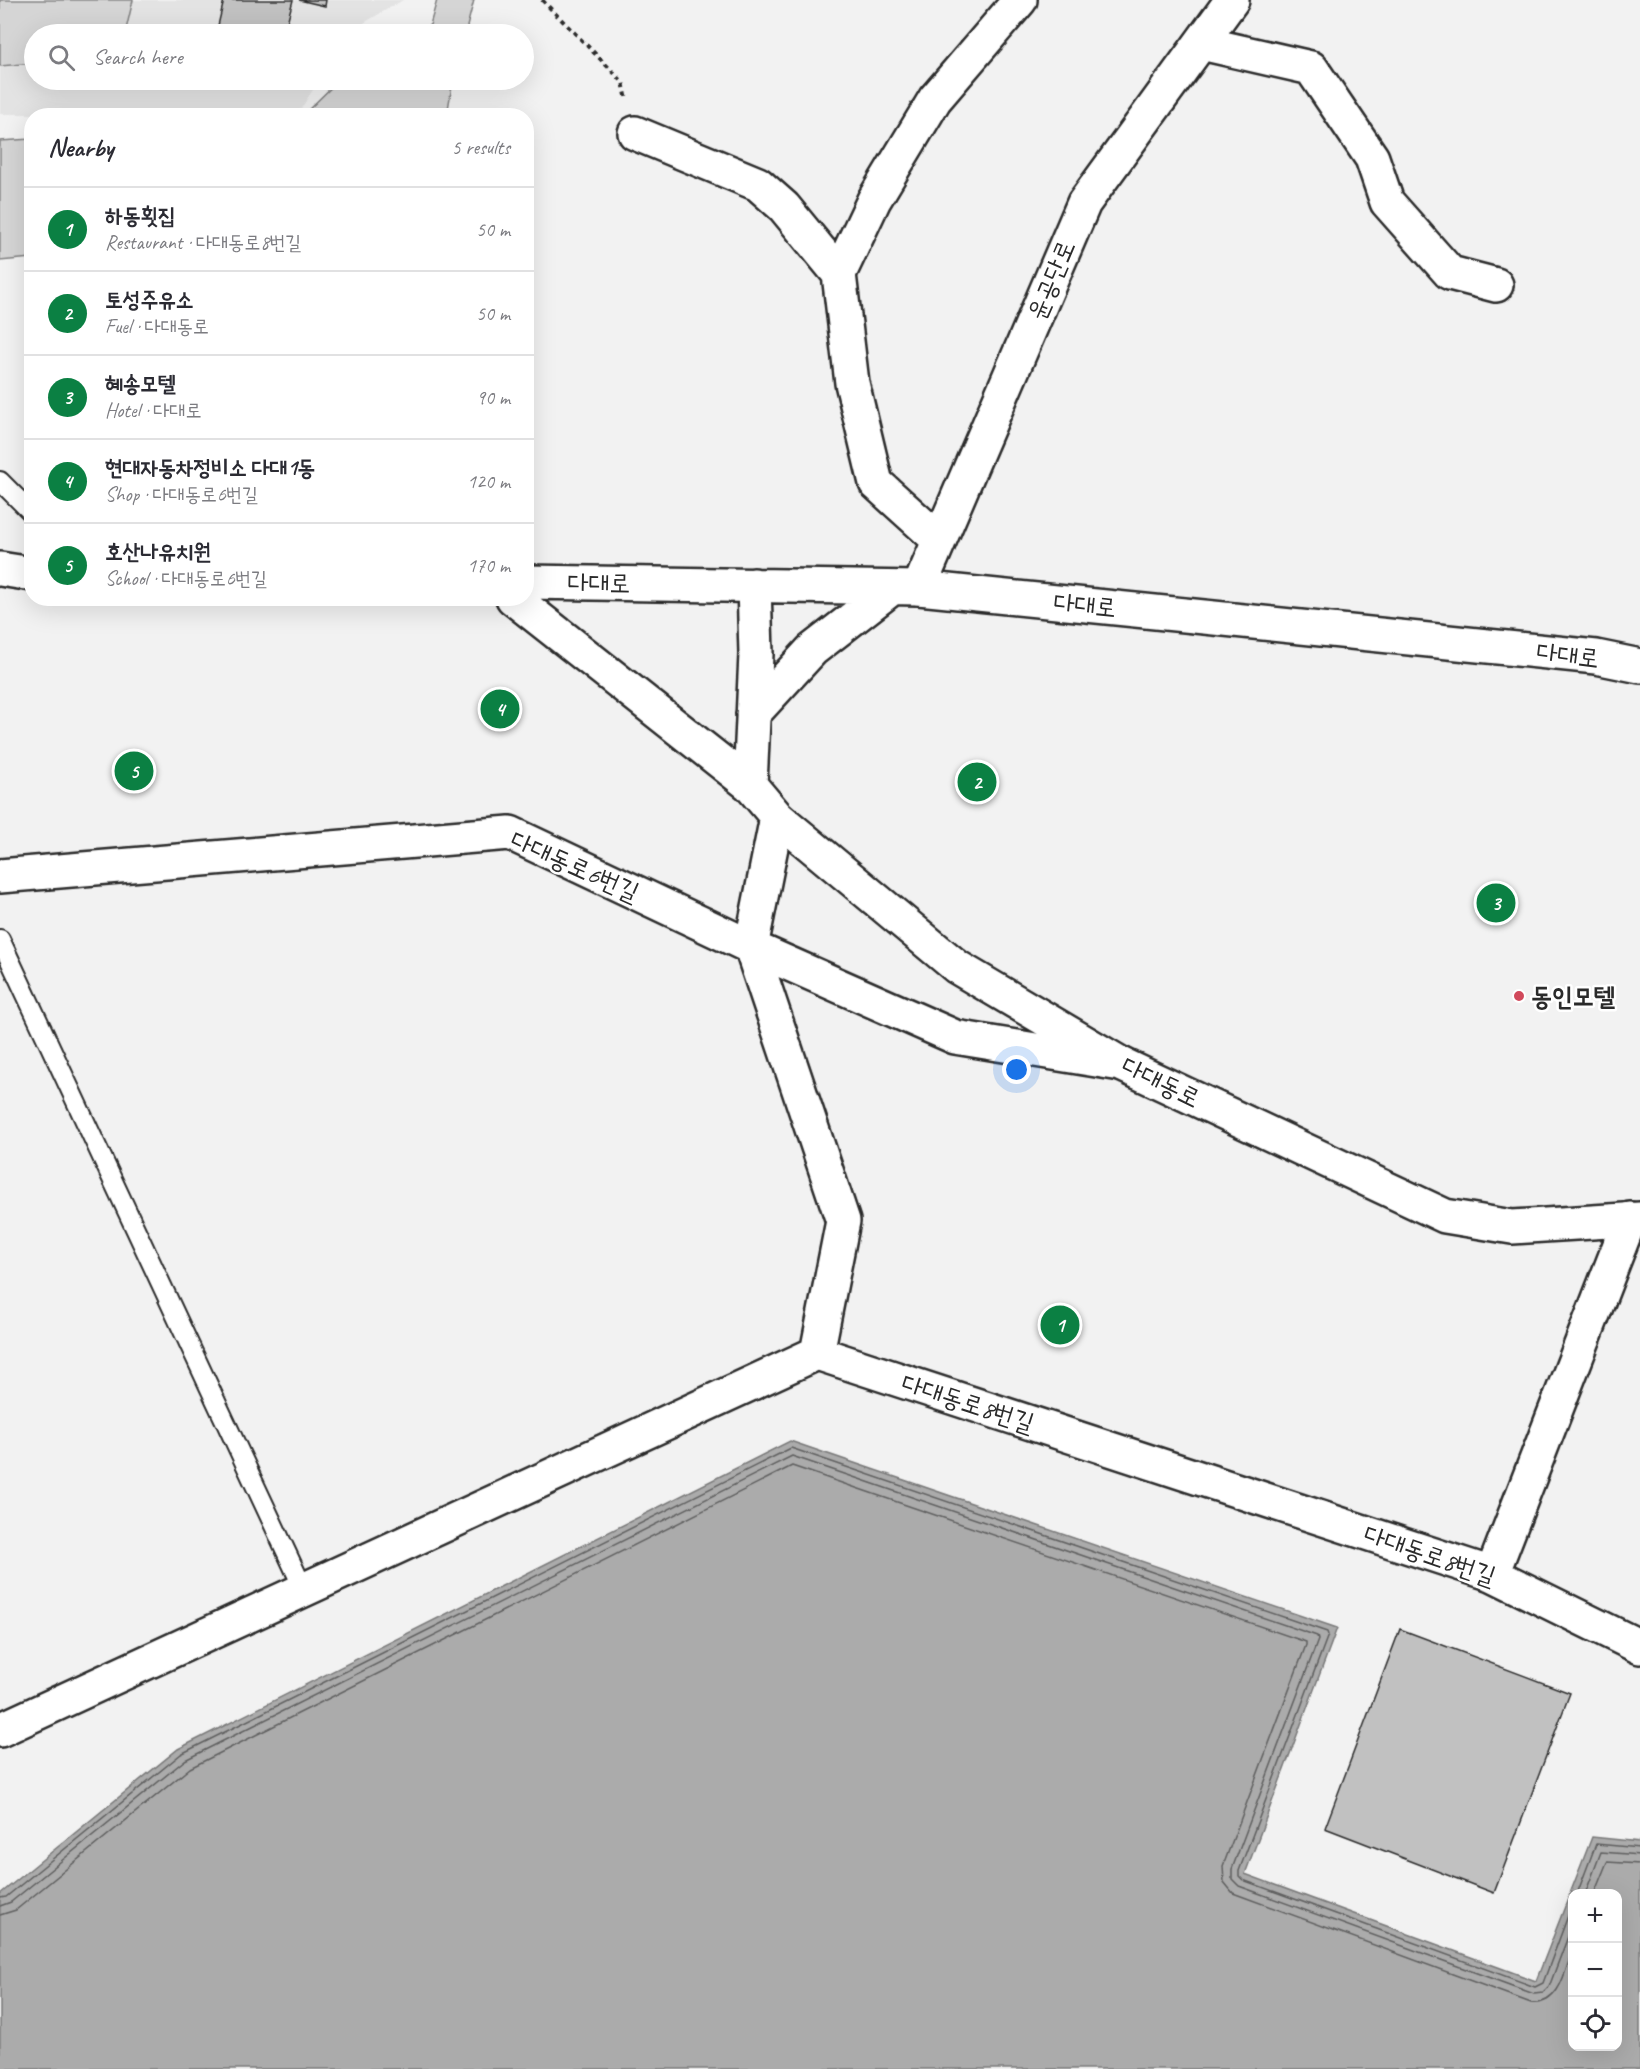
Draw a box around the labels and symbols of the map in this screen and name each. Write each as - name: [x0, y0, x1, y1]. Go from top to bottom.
- street label: 윤공단로: [1019, 235, 1083, 325]
- street label: 다대로: [567, 566, 631, 600]
- street label: 다대로: [1052, 585, 1118, 625]
- street label: 다대로: [1535, 635, 1601, 675]
- pin: 4: [480, 686, 520, 732]
- pin: 5: [114, 748, 154, 794]
- pin: 2: [958, 760, 996, 804]
- street label: 다대동로6번길: [506, 823, 644, 909]
- pin: 3: [1476, 880, 1516, 926]
- place label: 동인모텔: [1531, 980, 1616, 1013]
- marker: 동인모텔: [1512, 989, 1526, 1003]
- street label: 다대동로: [1116, 1049, 1206, 1115]
- your location: [1002, 1055, 1031, 1084]
- pin: 1: [1040, 1302, 1080, 1348]
- street label: 다대동로8번길: [898, 1366, 1038, 1440]
- street label: 다대동로8번길: [1360, 1517, 1500, 1593]

